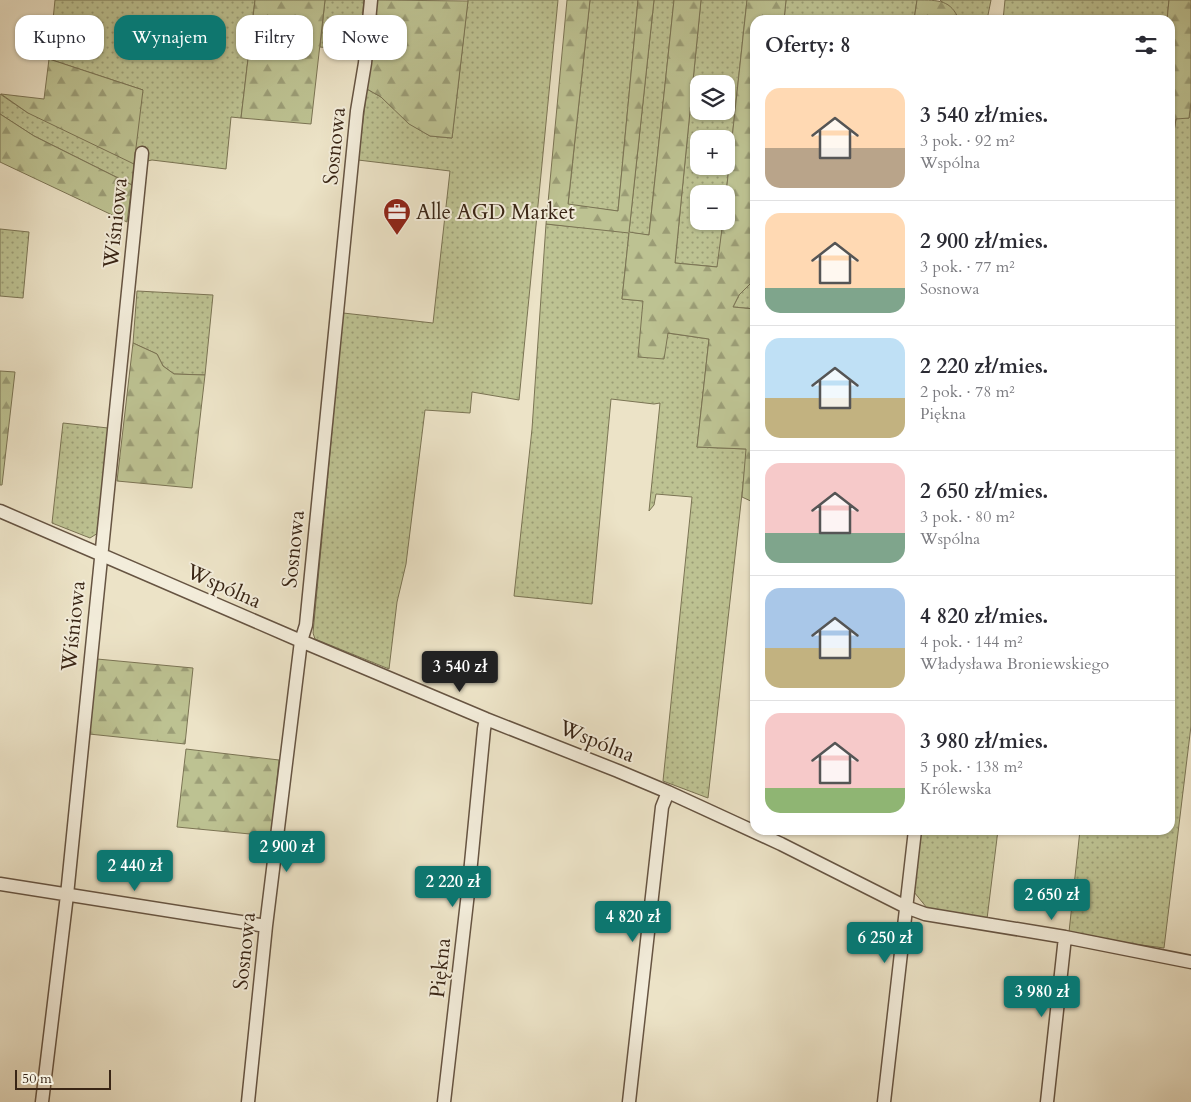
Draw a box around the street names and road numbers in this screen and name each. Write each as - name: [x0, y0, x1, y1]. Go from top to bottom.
- street label: Sosnowa: [316, 106, 353, 186]
- street label: Wiśniowa: [96, 176, 135, 271]
- street label: Sosnowa: [275, 509, 312, 589]
- street label: Wspólna: [181, 557, 266, 616]
- street label: Wiśniowa: [54, 579, 93, 674]
- street label: Wspólna: [554, 713, 639, 770]
- street label: Sosnowa: [226, 911, 263, 991]
- street label: Piękna: [423, 937, 458, 999]

